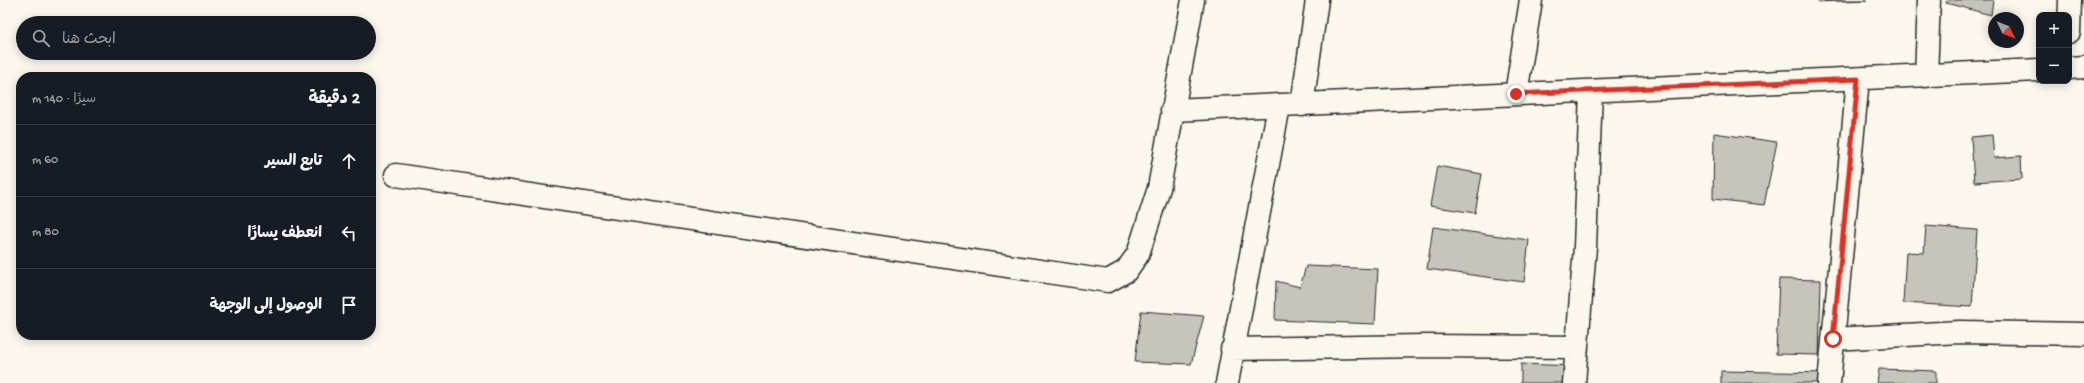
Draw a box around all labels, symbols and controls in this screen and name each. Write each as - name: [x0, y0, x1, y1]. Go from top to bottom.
- north arrow: [1988, 12, 2024, 48]
- map controls: [2036, 12, 2072, 84]
- button: +: [2036, 12, 2072, 48]
- search box: [16, 16, 376, 60]
- icon: search: [30, 27, 52, 49]
- text: ابحث هنا: [62, 31, 116, 49]
- button: −: [2036, 48, 2072, 84]
- route end: [1507, 85, 1525, 103]
- text: 2 دقيقة: [308, 90, 360, 110]
- text: سيرًا · 140 m: [32, 92, 96, 107]
- icon: ahead: [338, 150, 360, 172]
- text: 60 m: [32, 153, 58, 168]
- text: تابع السير: [265, 153, 322, 171]
- icon: left: [338, 222, 360, 244]
- text: 80 m: [32, 225, 59, 240]
- text: انعطف يسارًا: [248, 225, 322, 243]
- icon: arrive: [338, 294, 360, 316]
- text: الوصول إلى الوجهة: [209, 297, 322, 315]
- route start: [1824, 330, 1842, 348]

